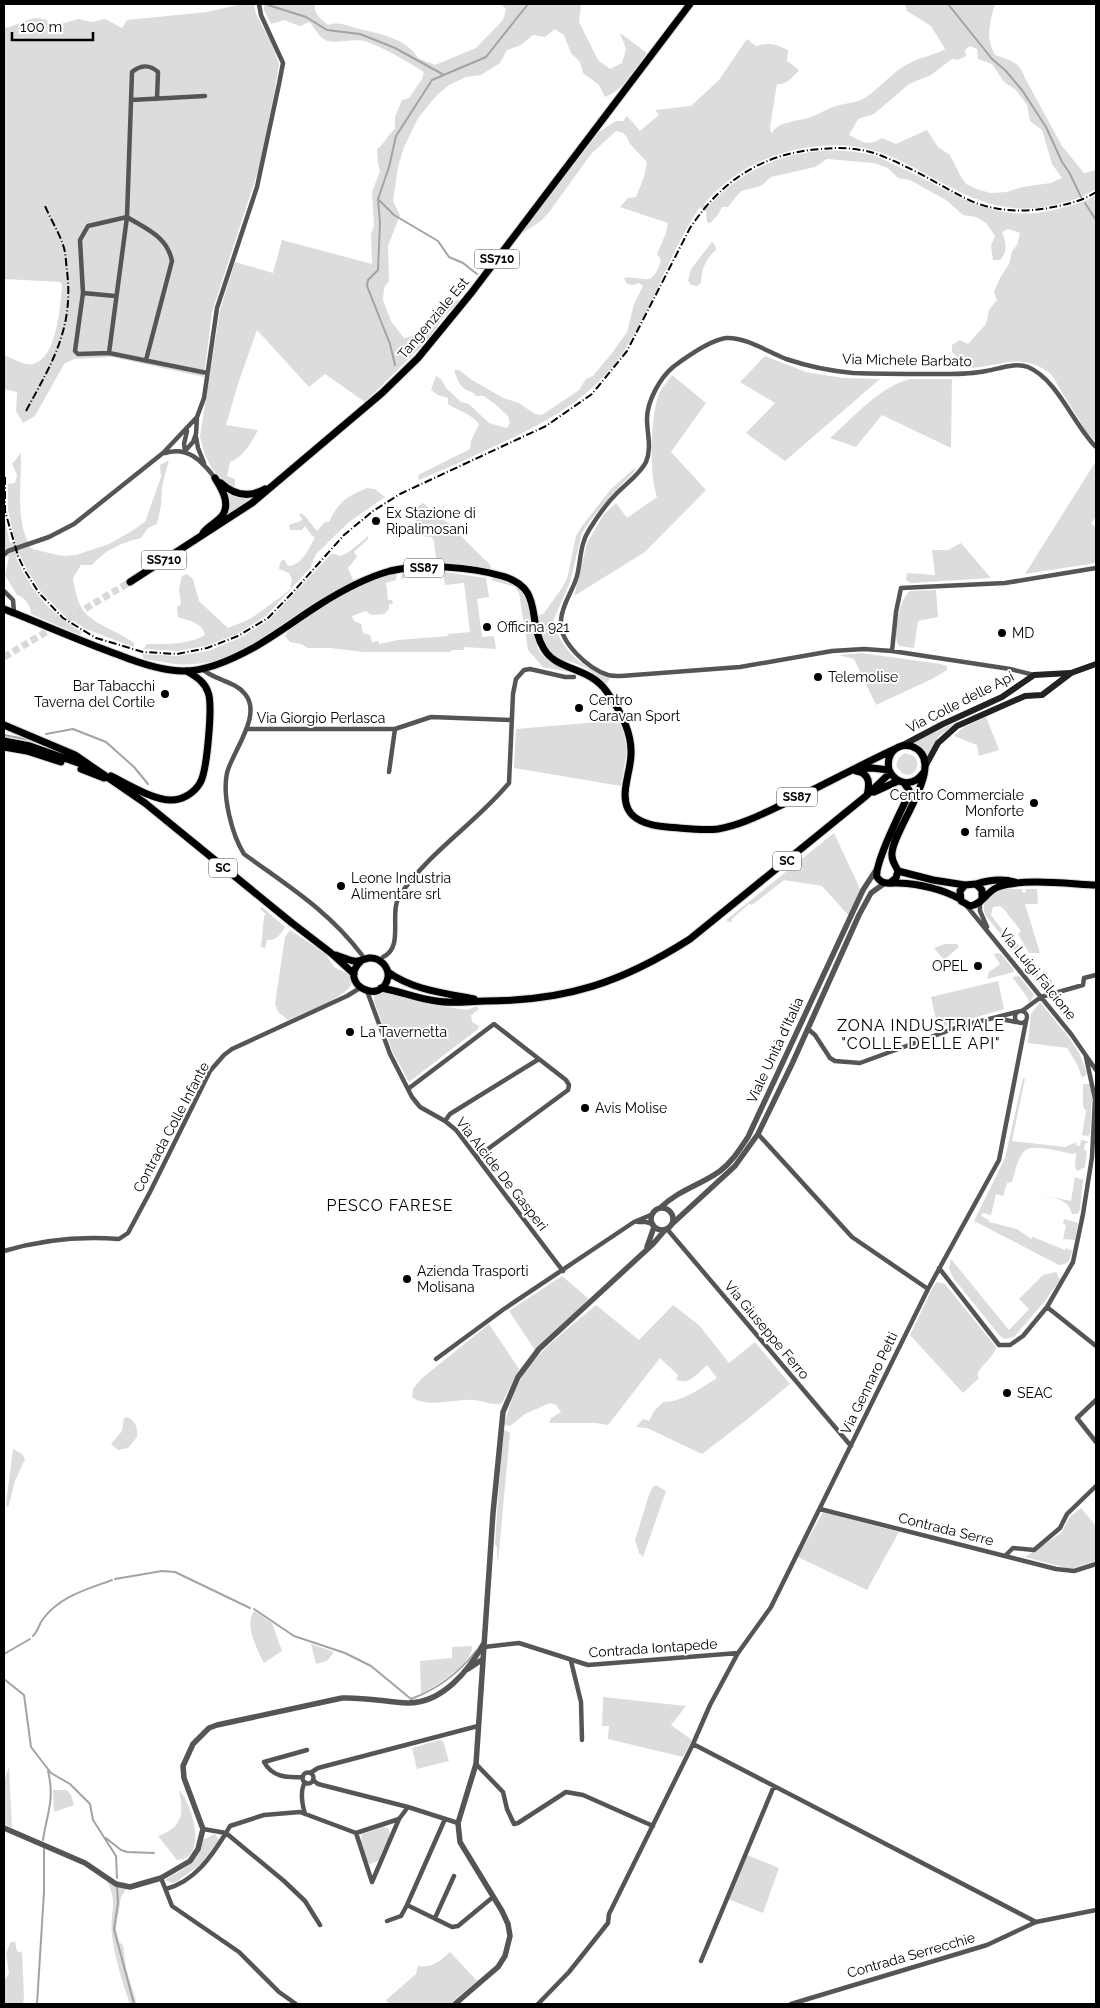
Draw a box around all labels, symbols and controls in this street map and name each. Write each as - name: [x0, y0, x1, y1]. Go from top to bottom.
- scale bar: [12, 10, 94, 42]
- text: 100 m: [20, 18, 62, 36]
- road number: SS710: [474, 250, 520, 268]
- street label: Tangenziale Est: [394, 274, 472, 362]
- street label: Via Michele Barbato: [842, 351, 972, 369]
- place label: Ex Stazione di Ripalimosani: [386, 505, 476, 537]
- marker: Ex Stazione di Ripalimosani: [370, 515, 382, 527]
- road number: SS710: [142, 550, 186, 570]
- road number: SS87: [404, 558, 444, 578]
- place label: Officina 921: [497, 619, 569, 635]
- marker: Officina 921: [481, 621, 493, 633]
- place label: MD: [1012, 625, 1034, 641]
- marker: MD: [996, 627, 1008, 639]
- street label: Via Colle delle Api: [904, 668, 1016, 736]
- place label: Telemolise: [828, 669, 898, 685]
- marker: Telemolise: [812, 671, 824, 683]
- place label: Bar Tabacchi Taverna del Cortile: [34, 678, 155, 710]
- marker: Bar Tabacchi Taverna del Cortile: [159, 688, 171, 700]
- place label: Centro Caravan Sport: [589, 692, 681, 724]
- marker: Centro Caravan Sport: [573, 702, 585, 714]
- street label: Via Giorgio Perlasca: [257, 710, 385, 726]
- place label: Centro Commerciale Monforte: [890, 787, 1024, 819]
- road number: SS87: [777, 788, 817, 806]
- marker: Centro Commerciale Monforte: [1028, 797, 1040, 809]
- place label: famila: [975, 824, 1015, 840]
- marker: famila: [959, 826, 971, 838]
- road number: SC: [773, 851, 801, 870]
- road number: SC: [209, 858, 237, 878]
- place label: Leone Industria Alimentare srl: [351, 870, 451, 902]
- marker: Leone Industria Alimentare srl: [335, 880, 347, 892]
- street label: Via Luigi Falcione: [996, 925, 1080, 1023]
- place label: OPEL: [932, 958, 968, 974]
- marker: OPEL: [972, 960, 984, 972]
- street label: Viale Unità d'Italia: [743, 994, 807, 1106]
- district label: ZONA INDUSTRIALE "COLLE DELLE API": [837, 1016, 1005, 1053]
- place label: La Tavernetta: [360, 1024, 447, 1040]
- marker: La Tavernetta: [344, 1026, 356, 1038]
- street label: Contrada Colle Infante: [130, 1059, 212, 1195]
- place label: Avis Molise: [595, 1100, 667, 1116]
- marker: Avis Molise: [579, 1102, 591, 1114]
- street label: Via Alcide De Gasperi: [453, 1114, 551, 1234]
- district label: PESCO FARESE: [326, 1196, 454, 1215]
- place label: Azienda Trasporti Molisana: [417, 1263, 528, 1295]
- marker: Azienda Trasporti Molisana: [401, 1273, 413, 1285]
- street label: Via Giuseppe Ferro: [721, 1278, 813, 1382]
- street label: Via Gennaro Petti: [837, 1329, 901, 1437]
- place label: SEAC: [1017, 1385, 1053, 1401]
- marker: SEAC: [1001, 1387, 1013, 1399]
- street label: Contrada Serre: [897, 1509, 995, 1549]
- street label: Contrada Iontapede: [588, 1636, 718, 1660]
- street label: Contrada Serrecchie: [845, 1929, 977, 1981]

